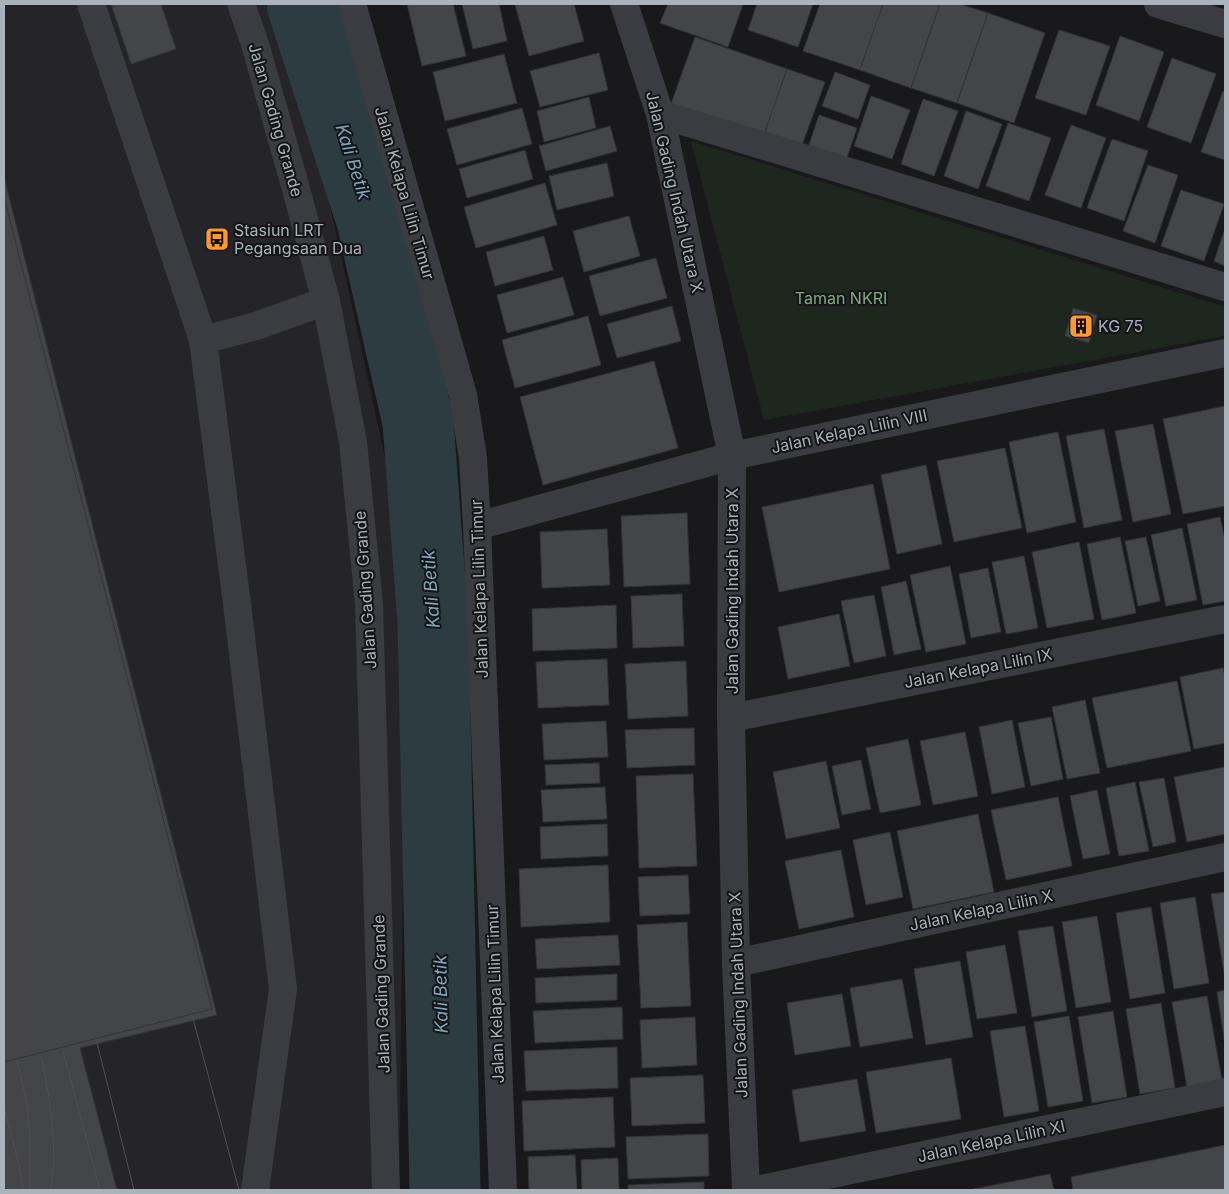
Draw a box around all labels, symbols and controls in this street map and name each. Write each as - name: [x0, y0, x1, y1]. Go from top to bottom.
- street label: Jalan Gading Grande: [245, 41, 307, 199]
- street label: Jalan Gading Indah Utara X: [642, 89, 708, 295]
- street label: Jalan Kelapa Lilin Timur: [371, 104, 439, 282]
- water label: Kali Betik: [331, 121, 376, 203]
- place label: Stasiun LRT Pegangsaan Dua: [234, 220, 362, 258]
- bus stop icon: Stasiun LRT Pegangsaan Dua: [204, 226, 230, 252]
- park label: Taman NKRI: [795, 288, 887, 308]
- building icon: KG 75: [1068, 313, 1094, 339]
- place label: KG 75: [1098, 316, 1143, 336]
- street label: Jalan Kelapa Lilin VIII: [769, 405, 929, 457]
- street label: Jalan Gading Indah Utara X: [722, 488, 742, 694]
- street label: Jalan Kelapa Lilin Timur: [466, 499, 492, 679]
- street label: Jalan Gading Grande: [349, 510, 381, 670]
- water label: Kali Betik: [417, 548, 444, 629]
- street label: Jalan Kelapa Lilin IX: [902, 644, 1054, 692]
- street label: Jalan Kelapa Lilin X: [907, 885, 1055, 935]
- street label: Jalan Gading Indah Utara X: [724, 891, 752, 1098]
- street label: Jalan Kelapa Lilin Timur: [482, 904, 508, 1084]
- street label: Jalan Gading Grande: [368, 914, 394, 1074]
- water label: Kali Betik: [429, 953, 452, 1033]
- street label: Jalan Kelapa Lilin XI: [915, 1116, 1067, 1166]

